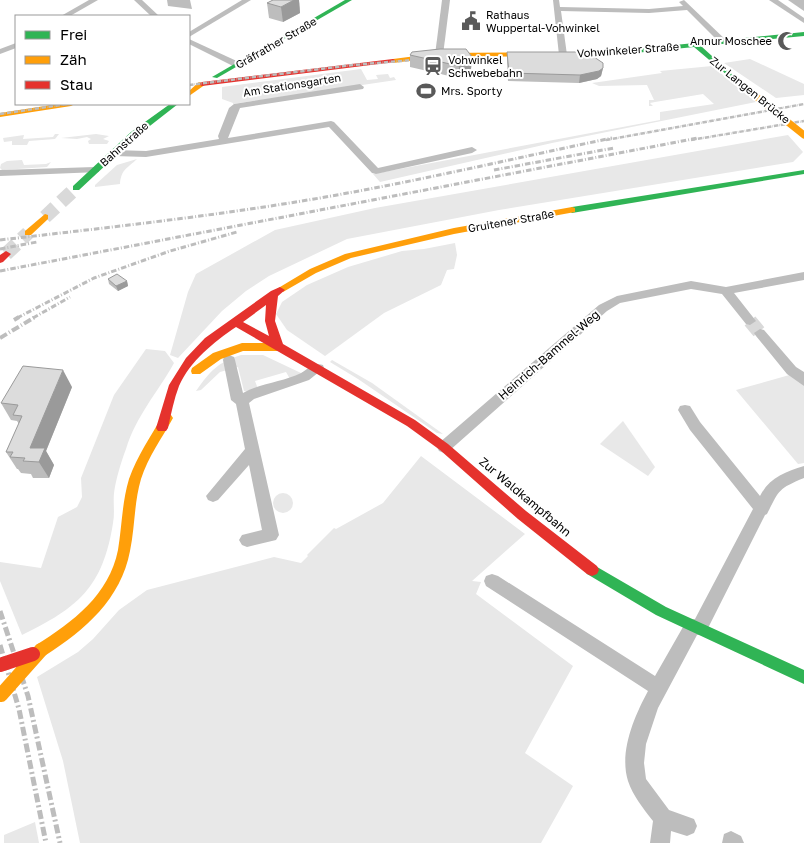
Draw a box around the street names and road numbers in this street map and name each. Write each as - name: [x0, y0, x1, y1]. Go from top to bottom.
- street label: Gräfrather Straße: [233, 14, 319, 71]
- street label: Vohwinkeler Straße: [577, 39, 679, 60]
- street label: Zur Langen Brücke: [708, 53, 793, 126]
- street label: Am Stationsgarten: [242, 70, 342, 99]
- street label: Bahnstraße: [97, 119, 150, 169]
- street label: Gruitener Straße: [467, 207, 555, 234]
- street label: Heinrich-Bammel-Weg: [495, 307, 602, 403]
- street label: Zur Waldkampfbahn: [476, 454, 574, 539]

